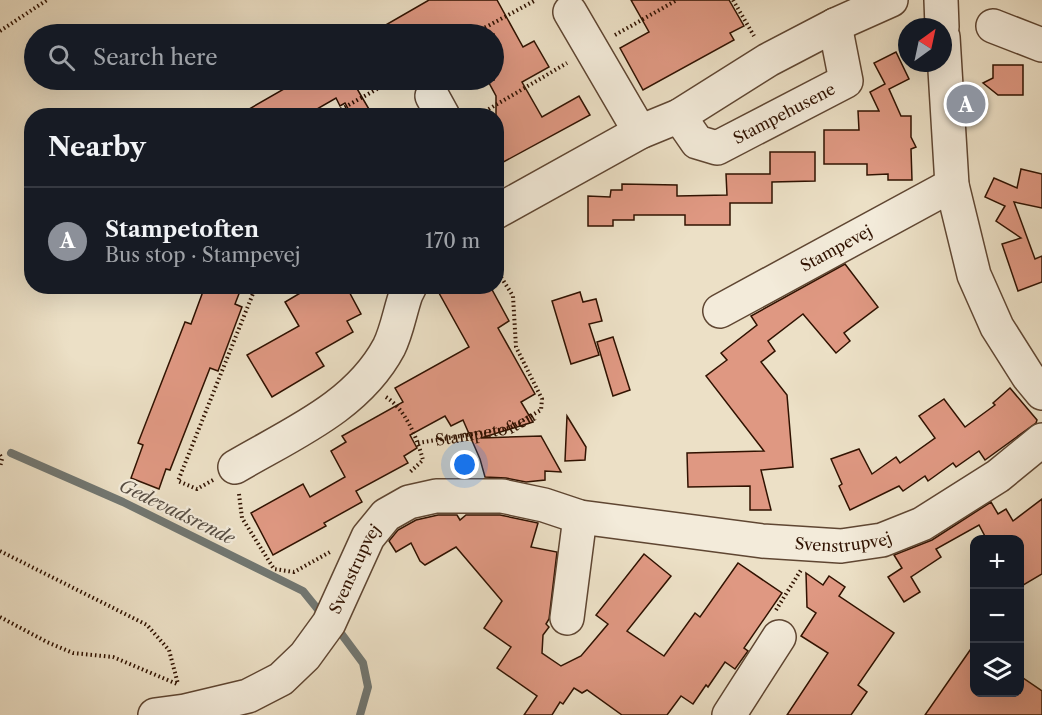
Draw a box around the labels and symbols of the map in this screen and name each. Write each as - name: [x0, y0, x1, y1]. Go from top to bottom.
- north arrow: [898, 18, 952, 72]
- street label: Stampehusene: [730, 78, 838, 148]
- pin: A: [946, 82, 986, 126]
- street label: Stampevej: [797, 220, 875, 276]
- street label: Stampetoften: [434, 406, 539, 450]
- your location: [450, 450, 479, 479]
- water label: Gedevadsrende: [116, 475, 240, 550]
- street label: Svenstrupvej: [325, 520, 385, 617]
- street label: Svenstrupvej: [794, 527, 894, 556]

